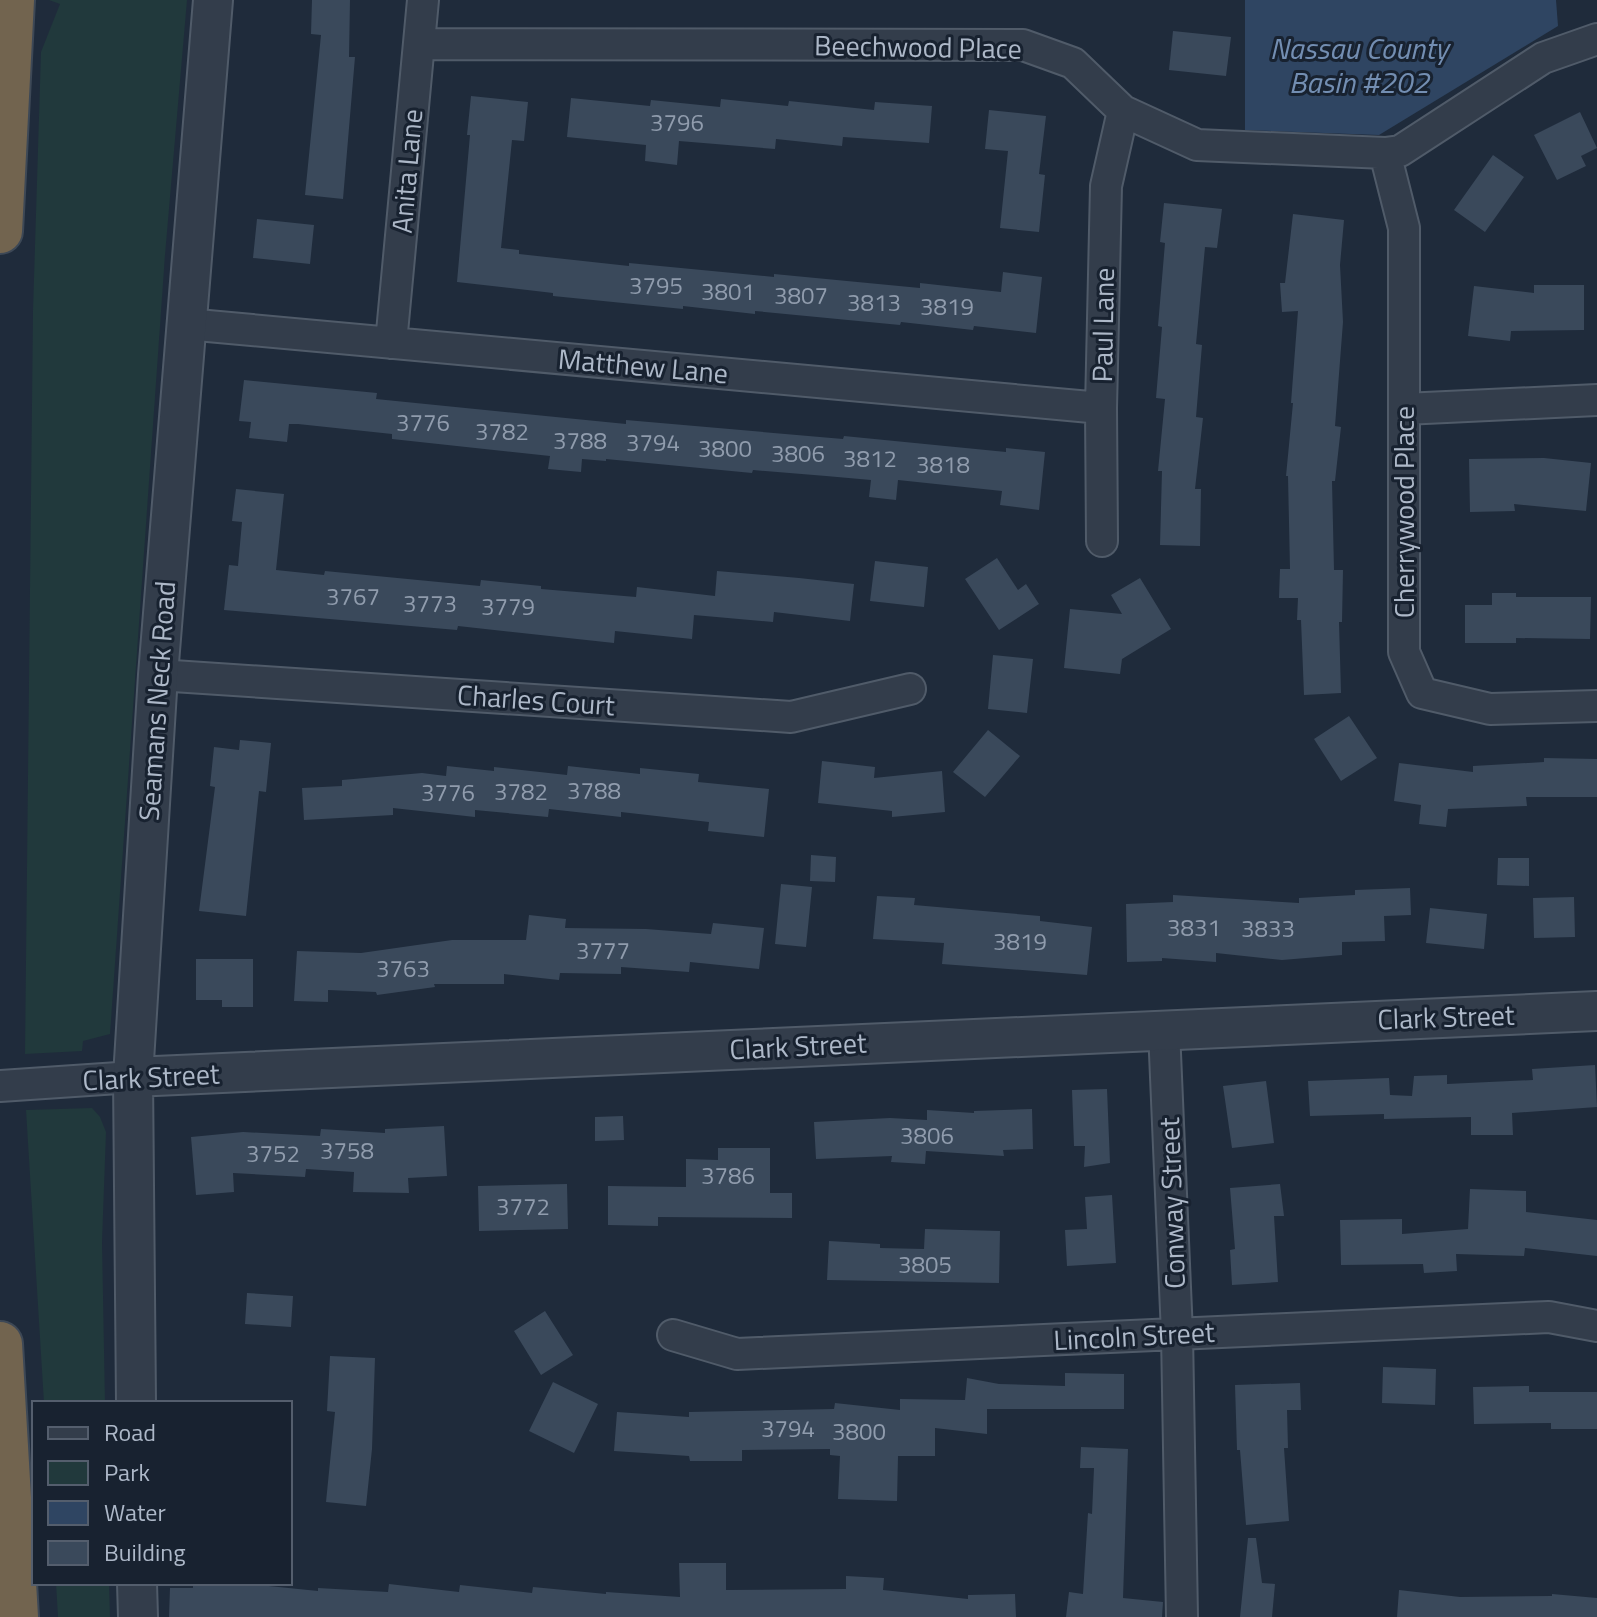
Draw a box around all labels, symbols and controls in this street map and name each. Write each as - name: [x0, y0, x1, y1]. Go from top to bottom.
- street label: Beechwood Place: [814, 23, 1022, 70]
- water label: Nassau County Basin #202: [1270, 25, 1452, 105]
- house number: 3796: [650, 104, 704, 140]
- street label: Anita Lane: [380, 107, 433, 235]
- house number: 3795: [629, 267, 683, 303]
- street label: Paul Lane: [1080, 267, 1125, 383]
- house number: 3801: [701, 273, 755, 309]
- house number: 3807: [774, 277, 828, 313]
- house number: 3813: [847, 284, 901, 320]
- house number: 3819: [920, 288, 974, 324]
- street label: Matthew Lane: [556, 337, 730, 394]
- house number: 3776: [396, 404, 450, 440]
- street label: Cherrywood Place: [1382, 406, 1425, 618]
- house number: 3782: [475, 413, 529, 449]
- house number: 3788: [553, 422, 607, 458]
- house number: 3794: [626, 424, 680, 460]
- house number: 3800: [698, 430, 752, 466]
- house number: 3806: [771, 435, 825, 471]
- house number: 3812: [843, 440, 897, 476]
- house number: 3818: [916, 446, 970, 482]
- house number: 3767: [326, 578, 380, 614]
- street label: Seamans Neck Road: [127, 580, 186, 822]
- house number: 3773: [403, 585, 457, 621]
- house number: 3779: [481, 588, 535, 624]
- street label: Charles Court: [456, 673, 616, 726]
- house number: 3788: [567, 772, 621, 808]
- house number: 3782: [494, 773, 548, 809]
- house number: 3776: [421, 774, 475, 810]
- house number: 3831: [1167, 909, 1221, 945]
- house number: 3833: [1241, 910, 1295, 946]
- house number: 3819: [993, 923, 1047, 959]
- house number: 3777: [576, 932, 630, 968]
- house number: 3763: [376, 950, 430, 986]
- street label: Clark Street: [1377, 993, 1515, 1040]
- street label: Clark Street: [728, 1020, 868, 1071]
- street label: Clark Street: [81, 1051, 221, 1102]
- street label: Conway Street: [1147, 1116, 1196, 1290]
- house number: 3806: [900, 1117, 954, 1153]
- house number: 3758: [320, 1132, 374, 1168]
- house number: 3752: [246, 1135, 300, 1171]
- house number: 3786: [701, 1157, 755, 1193]
- house number: 3772: [496, 1188, 550, 1224]
- house number: 3805: [898, 1246, 952, 1282]
- street label: Lincoln Street: [1052, 1310, 1216, 1361]
- legend: [32, 1401, 292, 1585]
- house number: 3794: [761, 1410, 815, 1446]
- house number: 3800: [832, 1413, 886, 1449]
- text: Road: [104, 1414, 156, 1450]
- text: Park: [104, 1454, 150, 1490]
- text: Water: [104, 1494, 166, 1530]
- text: Building: [104, 1534, 186, 1570]

